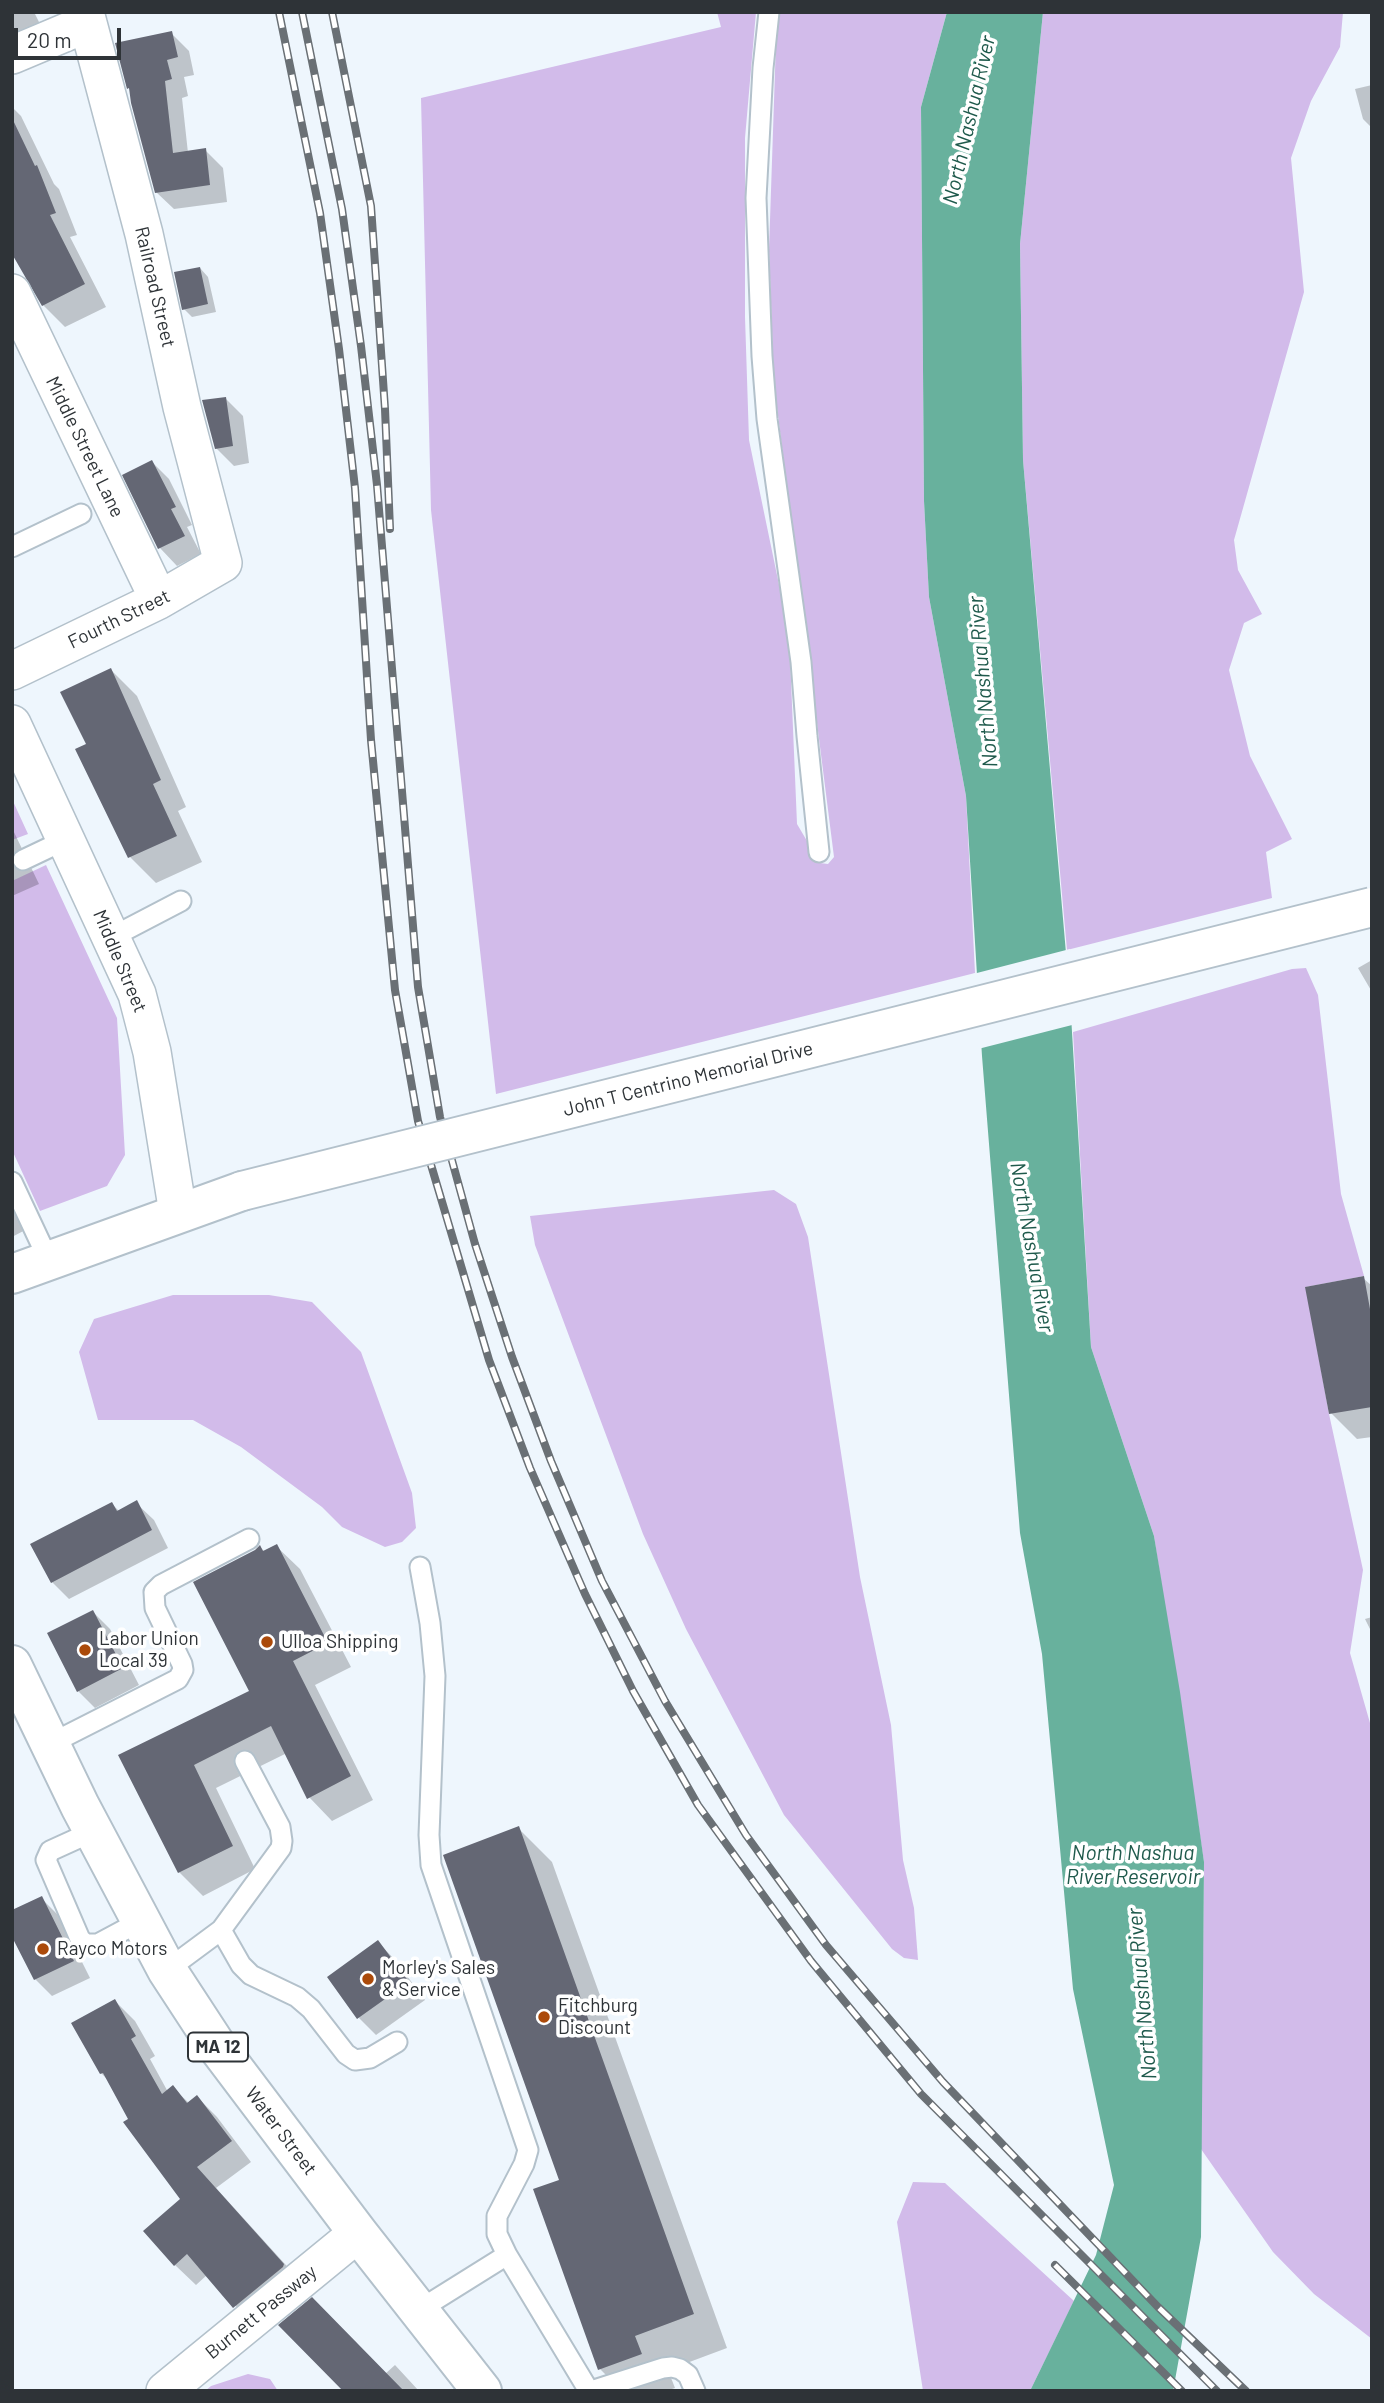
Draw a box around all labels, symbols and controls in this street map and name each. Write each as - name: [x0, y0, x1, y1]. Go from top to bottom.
- scale bar: [18, 14, 124, 58]
- text: 20 m: [27, 27, 72, 52]
- water label: North Nashua River: [937, 33, 1001, 207]
- street label: Railroad Street: [130, 224, 180, 350]
- street label: Middle Street Lane: [41, 373, 129, 521]
- street label: Fourth Street: [64, 585, 174, 653]
- water label: North Nashua River: [963, 595, 1003, 769]
- street label: Middle Street: [88, 906, 152, 1016]
- street label: John T Centrino Memorial Drive: [561, 1037, 815, 1121]
- water label: North Nashua River: [1005, 1160, 1059, 1334]
- place label: Labor Union Local 39: [99, 1628, 199, 1672]
- place label: Ulloa Shipping: [281, 1631, 398, 1653]
- marker: Ulloa Shipping: [259, 1634, 275, 1650]
- marker: Labor Union Local 39: [77, 1642, 93, 1658]
- water label: North Nashua River Reservoir: [1066, 1840, 1200, 1890]
- water label: North Nashua River: [1122, 1907, 1162, 2081]
- place label: Rayco Motors: [57, 1938, 167, 1960]
- marker: Rayco Motors: [35, 1941, 51, 1957]
- place label: Morley's Sales & Service: [382, 1957, 495, 2001]
- marker: Morley's Sales & Service: [360, 1971, 376, 1987]
- place label: Fitchburg Discount: [558, 1995, 638, 2039]
- marker: Fitchburg Discount: [536, 2009, 552, 2025]
- road number: MA 12: [188, 2033, 248, 2062]
- street label: Water Street: [240, 2082, 322, 2180]
- street label: Burnett Passway: [201, 2260, 321, 2364]

